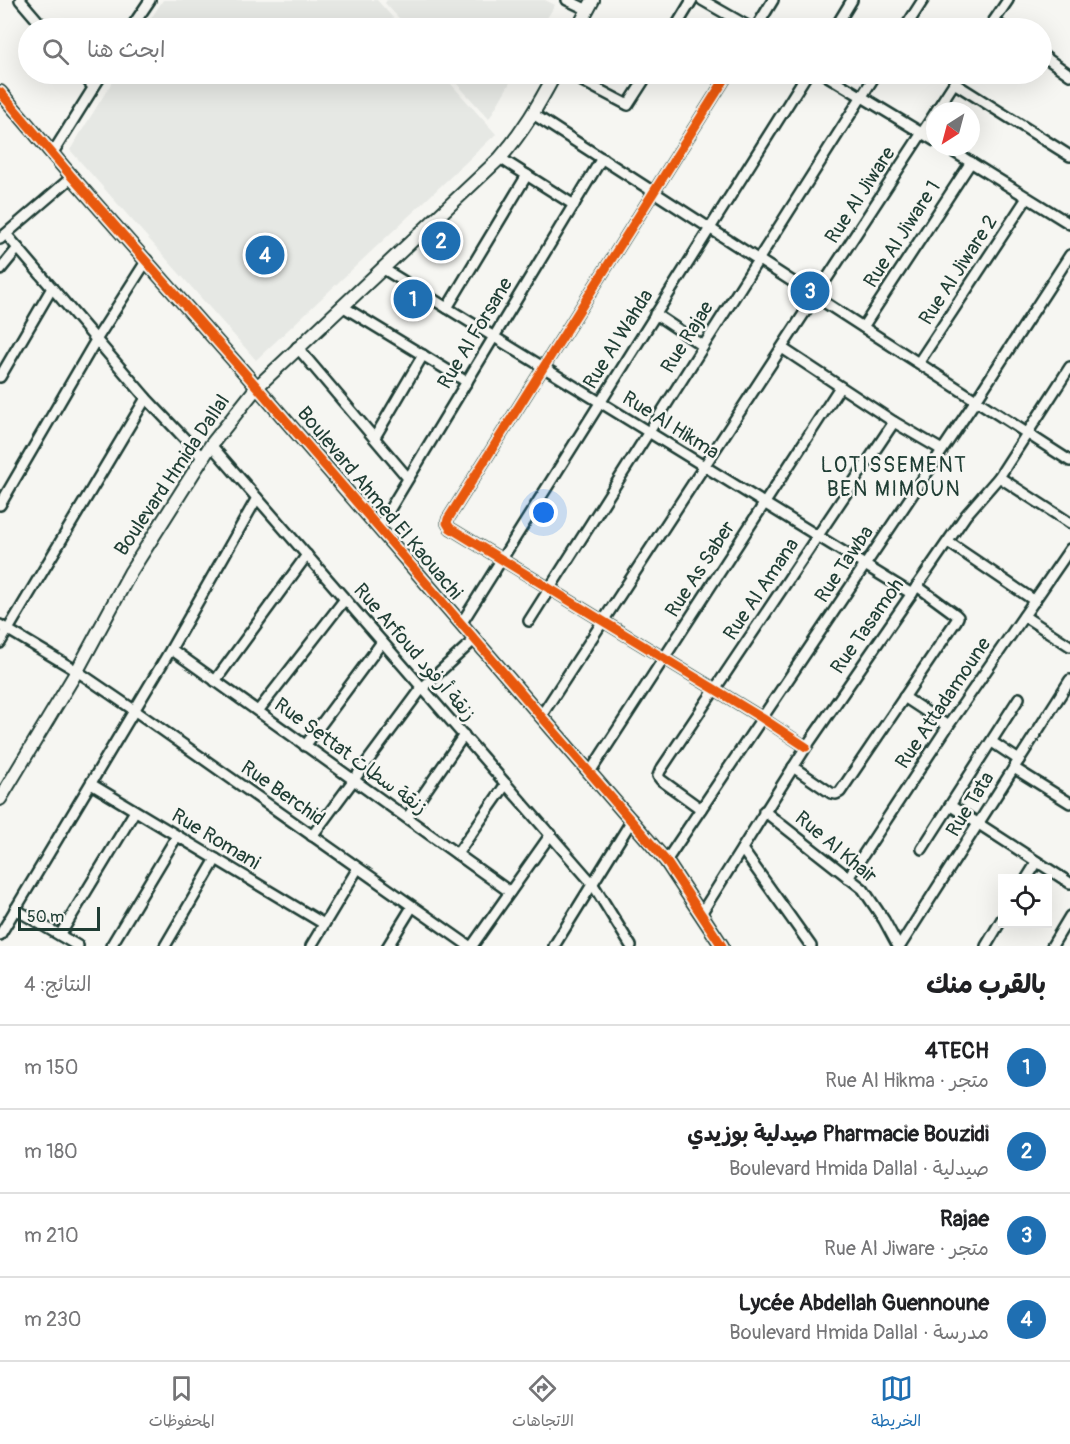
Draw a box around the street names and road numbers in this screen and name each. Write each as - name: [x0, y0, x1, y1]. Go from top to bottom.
- street label: Rue Al Jiware: [819, 142, 901, 248]
- street label: Rue Al Jiware 1: [858, 176, 946, 292]
- street label: Rue Al Jiware 2: [913, 210, 1003, 330]
- street label: Rue Al Forsane: [432, 273, 518, 393]
- street label: Rue Al Wahda: [578, 285, 658, 393]
- street label: Rue Rajae: [655, 296, 719, 378]
- street label: Rue Al Hikma: [618, 385, 724, 465]
- street label: Boulevard Hmida Dallal: [109, 390, 235, 560]
- street label: Boulevard Ahmed El Kaouachi: [292, 401, 468, 605]
- street label: Rue As Saber: [660, 516, 740, 622]
- street label: Rue Tawba: [809, 521, 879, 607]
- street label: Rue Al Amana: [718, 533, 804, 645]
- street label: Rue Tasamoh: [825, 573, 909, 679]
- street label: Rue Arfoud زنقة أرفود: [348, 578, 482, 726]
- street label: Rue Attadamoune: [890, 632, 996, 773]
- street label: Rue Settat زنقة سطات: [270, 692, 432, 820]
- street label: Rue Berchid: [236, 755, 330, 831]
- street label: Rue Tata: [940, 767, 1000, 841]
- street label: Rue Romani: [167, 803, 265, 875]
- street label: Rue Al Khair: [790, 805, 882, 889]

